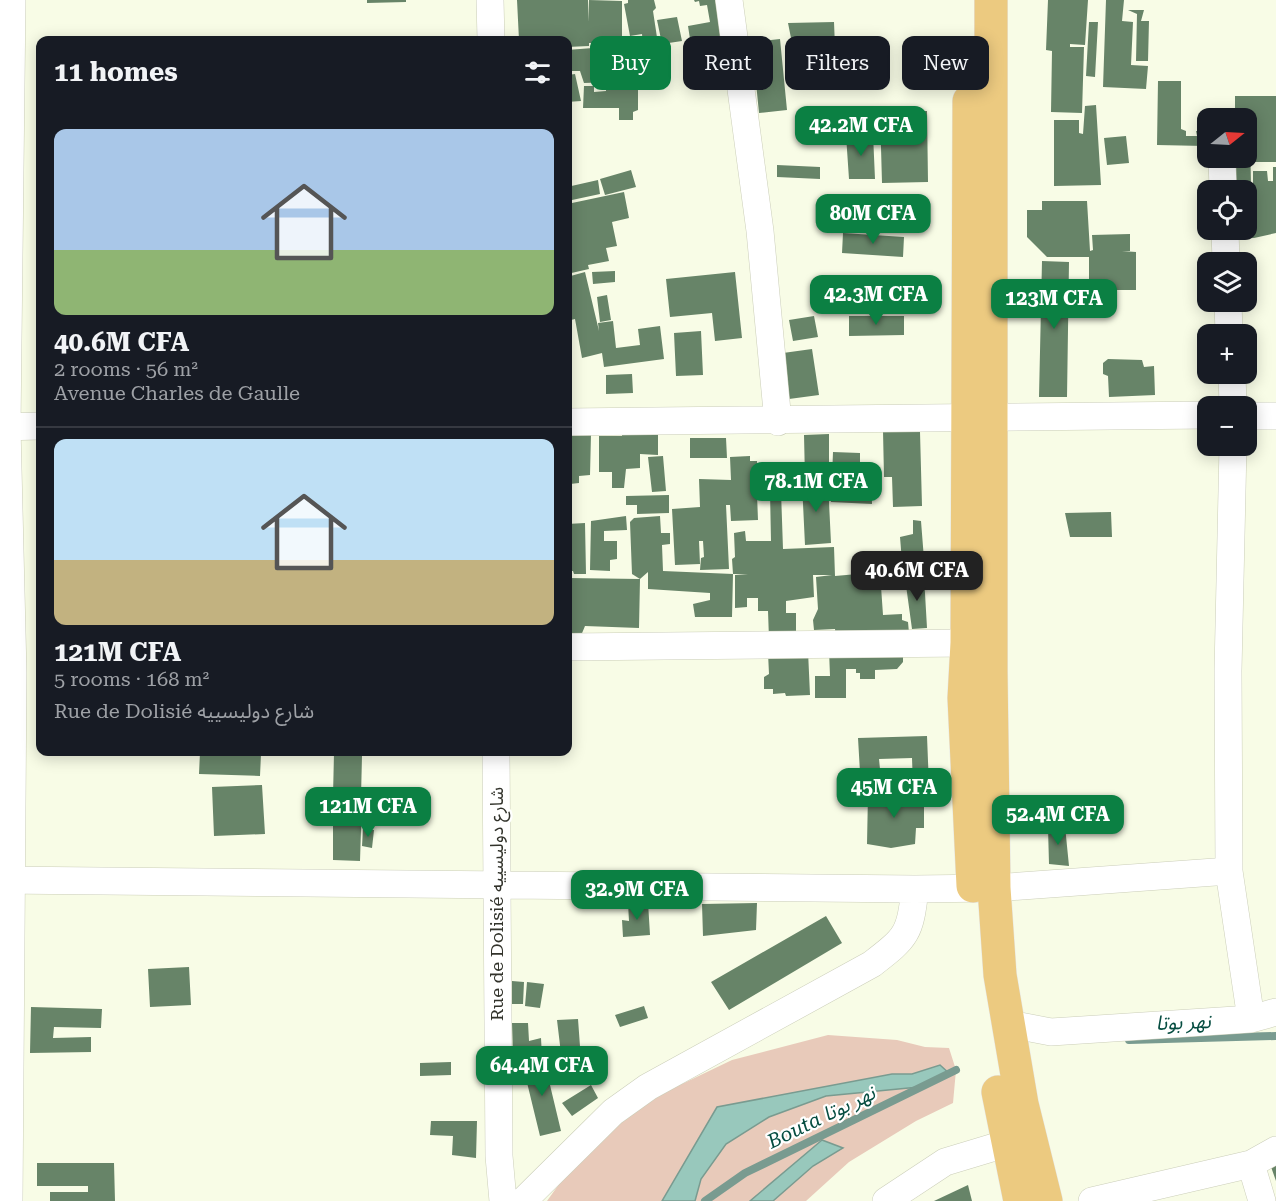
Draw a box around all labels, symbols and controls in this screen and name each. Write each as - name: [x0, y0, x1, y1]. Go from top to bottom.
- chip: Buy: [590, 36, 671, 90]
- chip: Rent: [683, 36, 773, 90]
- chip: Filters: [785, 36, 890, 90]
- chip: New: [902, 36, 989, 90]
- icon: filters: [521, 56, 554, 89]
- text: 11 homes: [54, 57, 178, 87]
- pin: 42.2M CFA: [792, 106, 930, 157]
- north arrow: [1197, 108, 1257, 168]
- map controls: [1197, 108, 1257, 456]
- text: 42.2M CFA: [809, 113, 913, 137]
- icon: home: [250, 168, 358, 276]
- button: locate: [1197, 180, 1257, 240]
- pin: 80M CFA: [818, 194, 928, 245]
- text: 80M CFA: [830, 201, 916, 225]
- button: layers: [1197, 252, 1257, 312]
- pin: 42.3M CFA: [807, 275, 945, 326]
- pin: 123M CFA: [992, 279, 1116, 330]
- text: 42.3M CFA: [824, 282, 928, 306]
- text: 123M CFA: [1005, 286, 1103, 310]
- button: +: [1197, 324, 1257, 384]
- text: 40.6M CFA: [54, 327, 189, 357]
- text: 2 rooms · 56 m²: [54, 357, 198, 381]
- text: Avenue Charles de Gaulle: [54, 381, 300, 405]
- button: −: [1197, 396, 1257, 456]
- pin: 78.1M CFA: [747, 462, 885, 513]
- text: 78.1M CFA: [764, 469, 868, 493]
- icon: home: [250, 478, 358, 586]
- pin: 40.6M CFA: [848, 551, 986, 602]
- text: 40.6M CFA: [865, 558, 969, 582]
- text: 121M CFA: [54, 637, 181, 667]
- text: 5 rooms · 168 m²: [54, 667, 209, 691]
- text: Rue de Dolisié شارع دوليسييه: [54, 699, 314, 723]
- pin: 45M CFA: [839, 768, 949, 819]
- text: 45M CFA: [851, 775, 937, 799]
- pin: 121M CFA: [306, 787, 430, 838]
- street label: Rue de Dolisié شارع دوليسييه: [486, 787, 511, 1021]
- text: 121M CFA: [319, 794, 417, 818]
- pin: 52.4M CFA: [989, 795, 1127, 846]
- text: 52.4M CFA: [1006, 802, 1110, 826]
- pin: 32.9M CFA: [568, 870, 706, 921]
- text: 32.9M CFA: [585, 877, 689, 901]
- water label: نهر بوتا: [1155, 1009, 1213, 1035]
- pin: 64.4M CFA: [473, 1046, 611, 1097]
- text: 64.4M CFA: [490, 1053, 594, 1077]
- water label: Bouta نهر بوتا: [762, 1080, 880, 1154]

